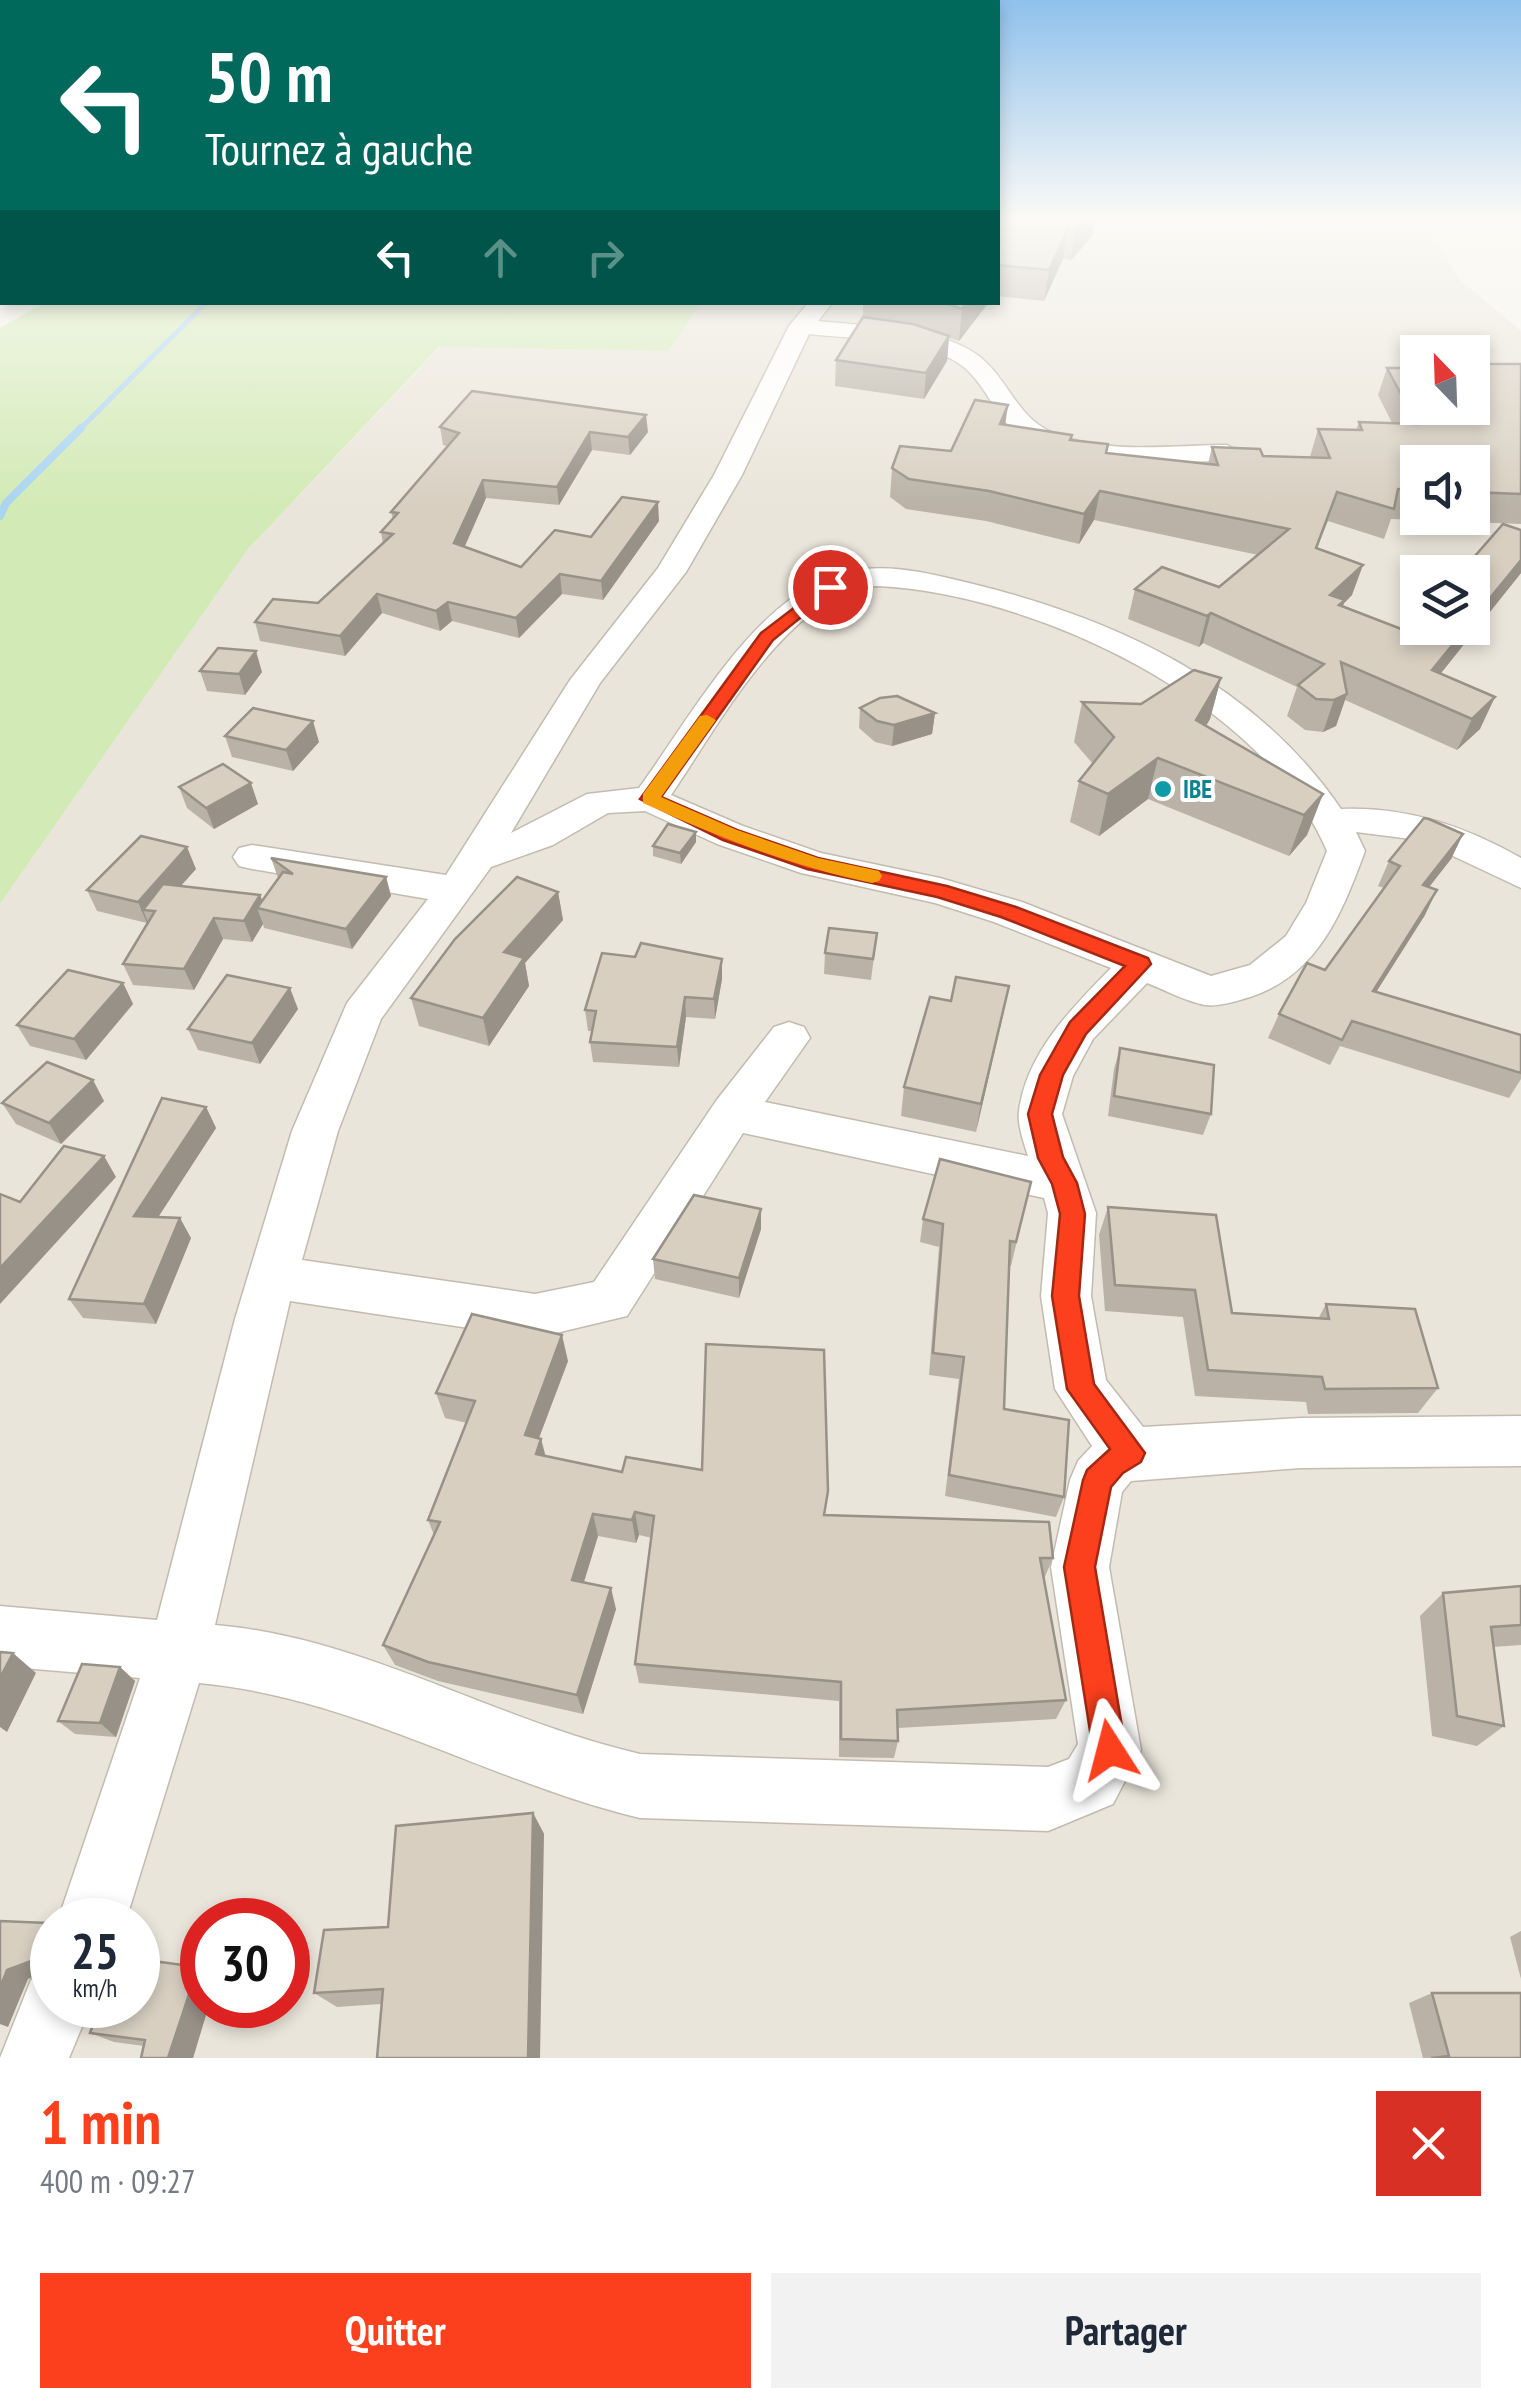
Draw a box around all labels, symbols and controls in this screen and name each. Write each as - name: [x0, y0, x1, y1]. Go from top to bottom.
- text: 50 m: [205, 31, 333, 121]
- icon: left: [40, 40, 170, 170]
- text: Tournez à gauche: [205, 119, 473, 177]
- icon: left: [368, 230, 423, 285]
- icon: ahead: [473, 230, 528, 285]
- icon: right: [578, 230, 633, 285]
- north arrow: [1400, 335, 1490, 425]
- map controls: [1400, 335, 1490, 645]
- button: sound: [1400, 445, 1490, 535]
- pin: [788, 545, 873, 630]
- button: layers: [1400, 555, 1490, 645]
- icon: arrive: [803, 560, 858, 615]
- place label: IBE: [1183, 773, 1212, 805]
- marker: IBE: [1152, 778, 1174, 800]
- position arrow: [1058, 1698, 1162, 1802]
- speed limit sign: 30: [180, 1898, 310, 2028]
- text: 25: [71, 1918, 119, 1983]
- text: km/h: [73, 1972, 117, 2004]
- text: 1 min: [40, 2083, 161, 2161]
- button: close: [1376, 2091, 1481, 2196]
- text: 400 m · 09:27: [40, 2160, 195, 2202]
- button: Quitter: [40, 2273, 751, 2388]
- button: Partager: [771, 2273, 1481, 2388]

